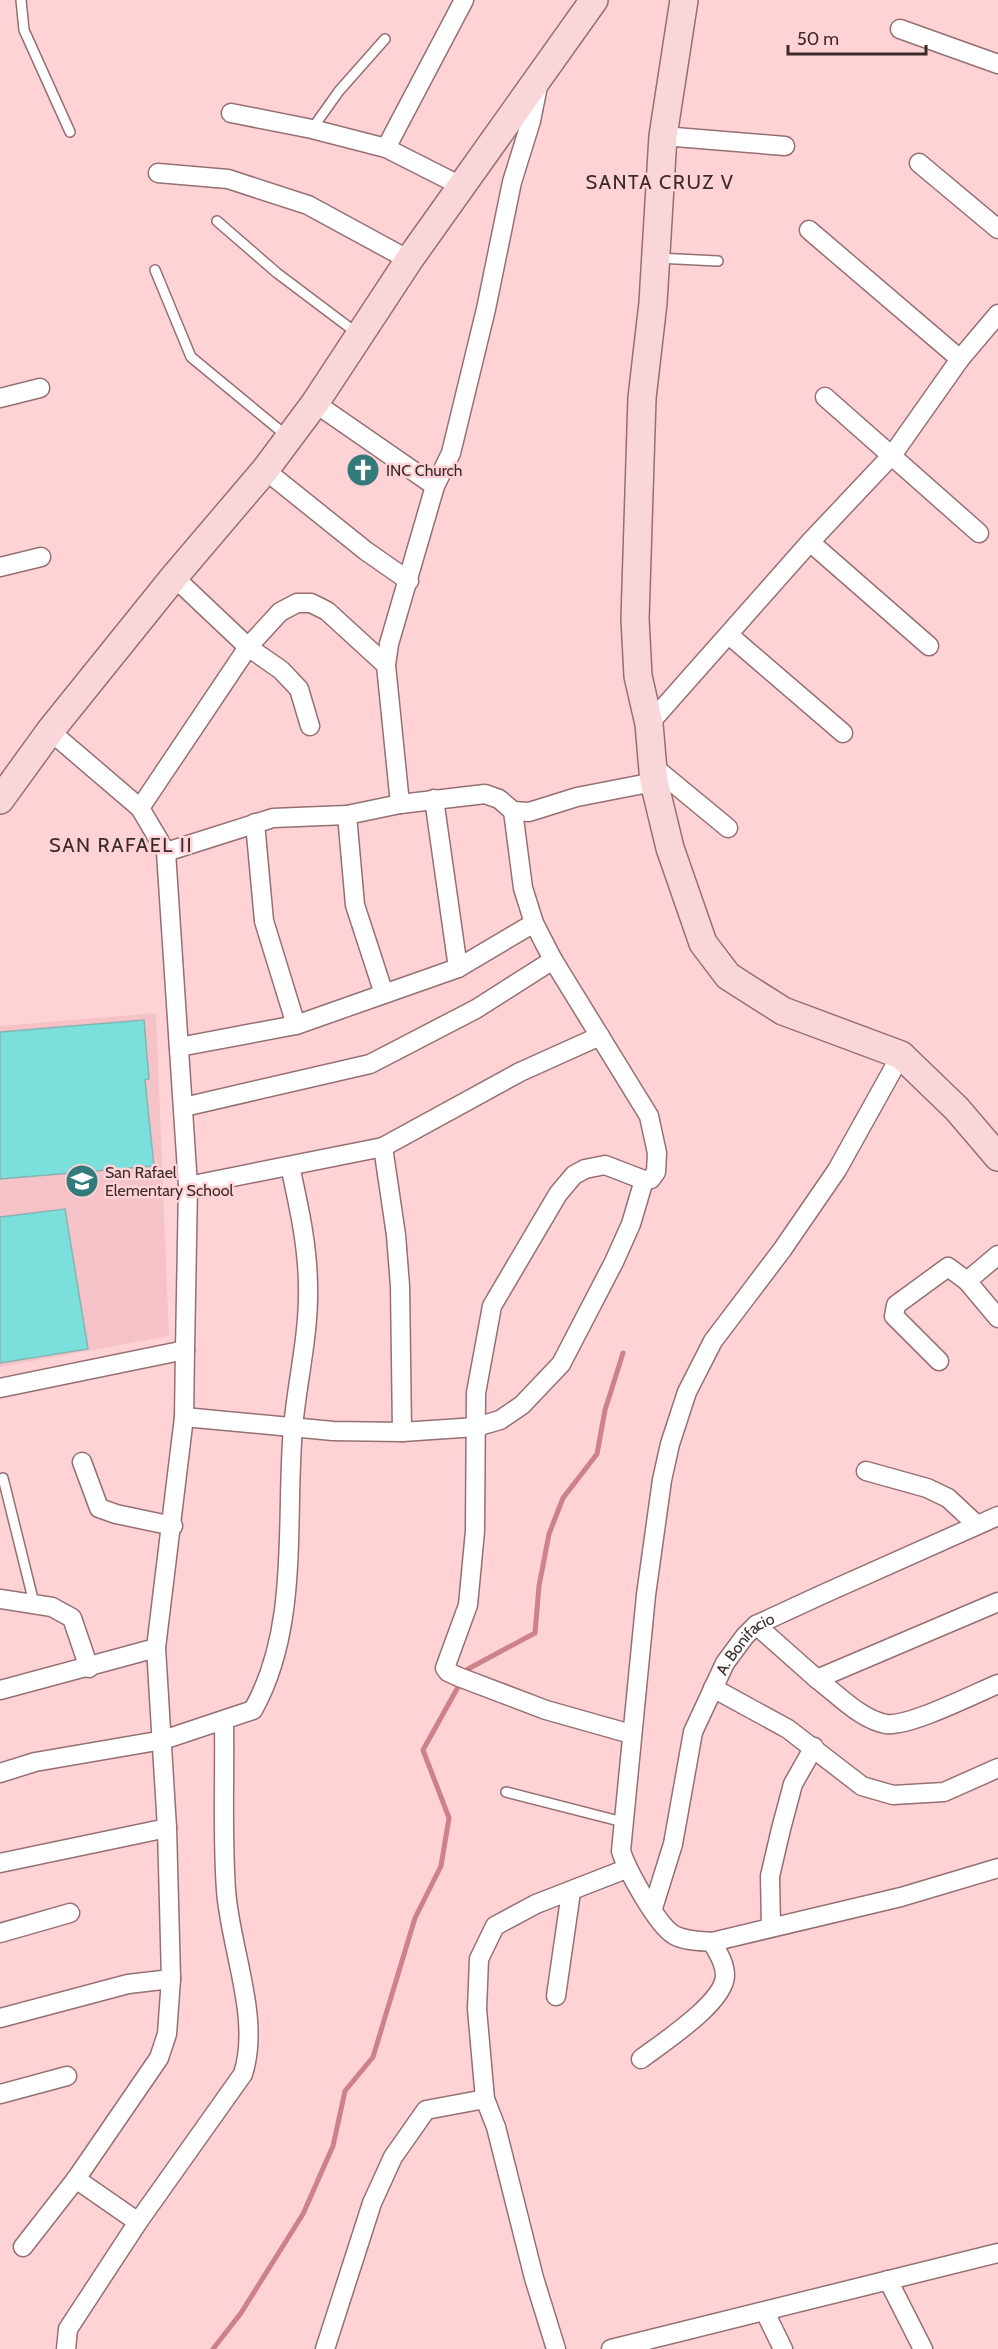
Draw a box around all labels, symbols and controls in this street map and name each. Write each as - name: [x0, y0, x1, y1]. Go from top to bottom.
- scale bar: [788, 18, 926, 56]
- text: 50 m: [797, 28, 839, 50]
- district label: SANTA CRUZ V: [586, 170, 734, 194]
- church icon: INC Church: [345, 452, 381, 488]
- place label: INC Church: [386, 461, 463, 480]
- district label: SAN RAFAEL II: [49, 833, 193, 857]
- school or university icon: San Rafael Elementary School: [64, 1163, 100, 1199]
- place label: San Rafael Elementary School: [105, 1163, 233, 1200]
- street label: A. Bonifacio: [711, 1608, 777, 1678]

